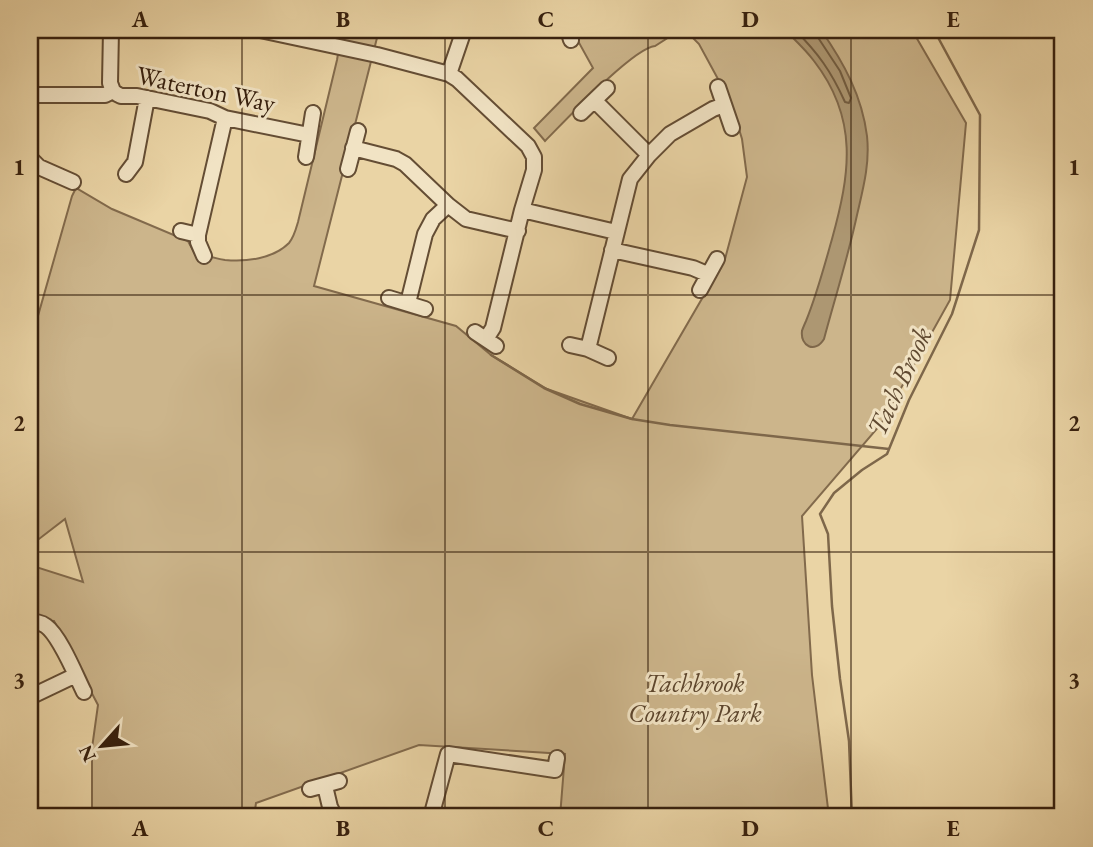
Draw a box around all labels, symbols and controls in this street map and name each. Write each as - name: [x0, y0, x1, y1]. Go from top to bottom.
- text: A: [131, 4, 149, 34]
- text: B: [336, 4, 350, 34]
- text: C: [538, 4, 554, 34]
- text: D: [741, 4, 759, 34]
- text: E: [946, 4, 960, 34]
- street label: Waterton Way: [133, 58, 279, 120]
- text: 1: [13, 152, 25, 182]
- text: 1: [1068, 152, 1080, 182]
- water label: Tach Brook: [858, 320, 940, 441]
- text: 2: [13, 408, 25, 438]
- text: 2: [1068, 408, 1080, 438]
- text: 3: [13, 665, 25, 695]
- text: 3: [1068, 665, 1080, 695]
- park label: Tachbrook Country Park: [628, 666, 762, 730]
- north arrow: [66, 710, 136, 780]
- text: N: [72, 740, 102, 766]
- text: A: [131, 813, 149, 843]
- text: B: [336, 813, 350, 843]
- text: C: [538, 813, 554, 843]
- text: D: [741, 813, 759, 843]
- text: E: [946, 813, 960, 843]

